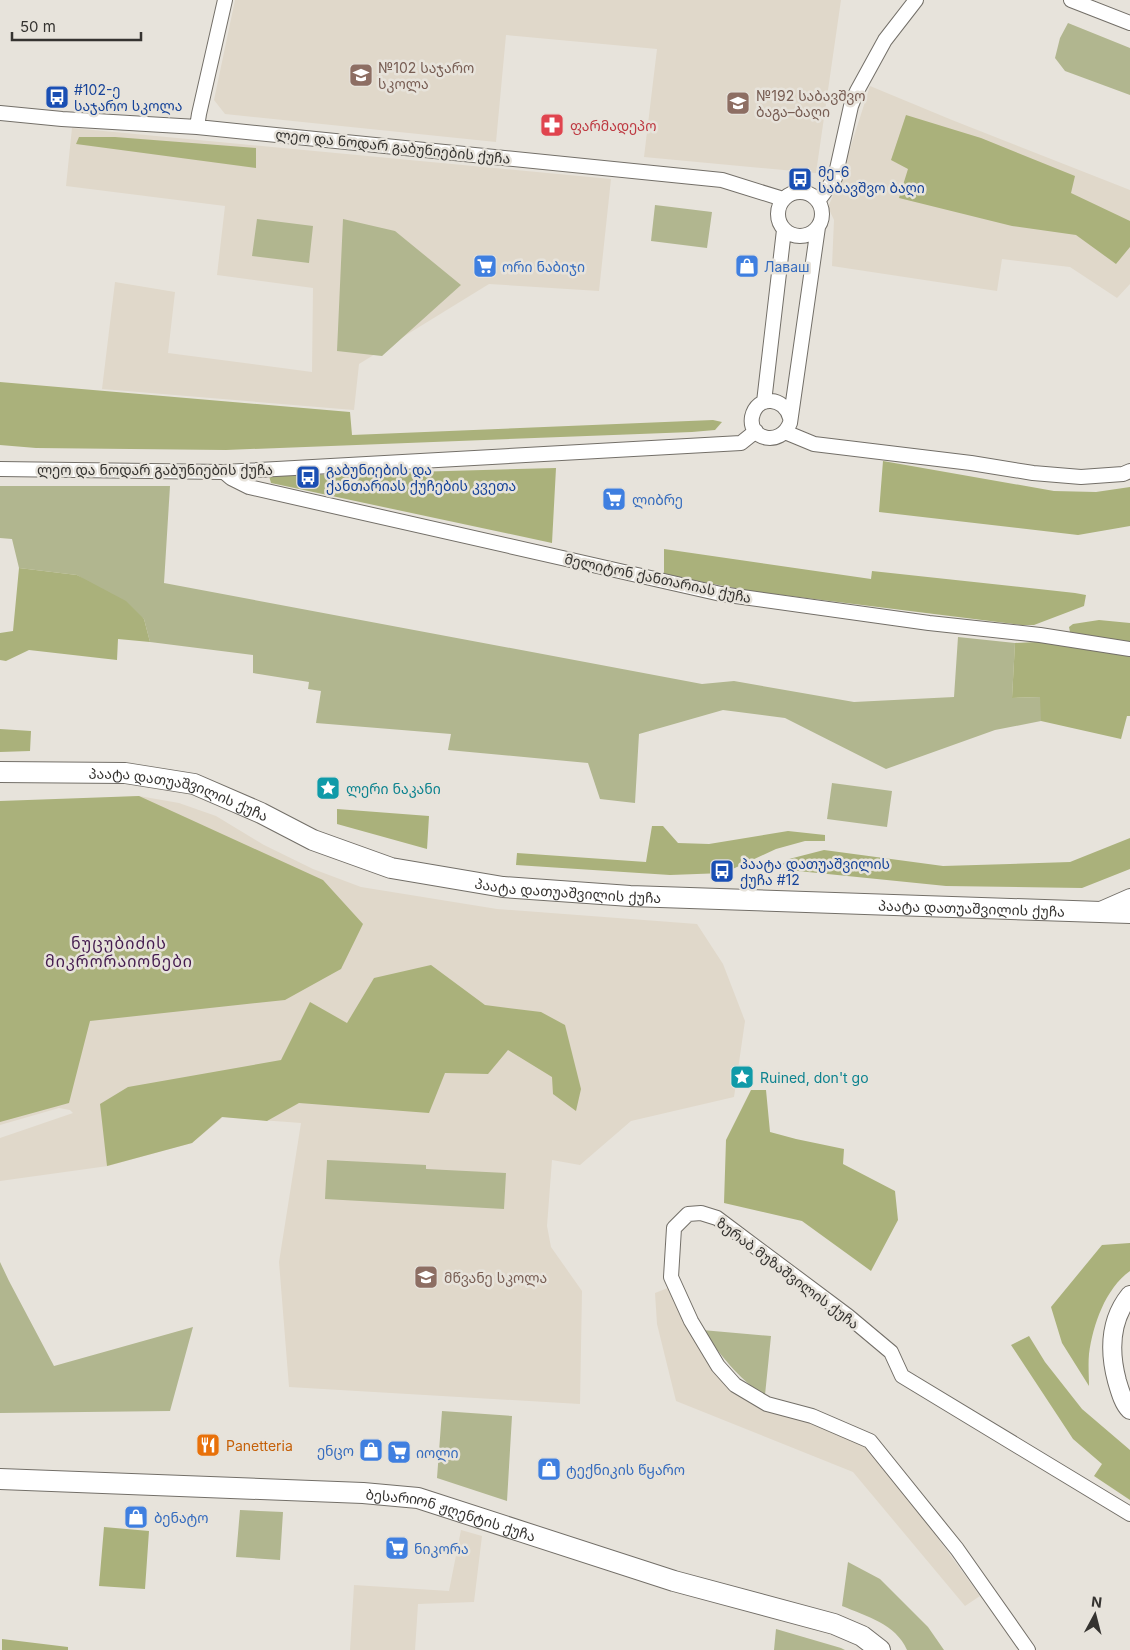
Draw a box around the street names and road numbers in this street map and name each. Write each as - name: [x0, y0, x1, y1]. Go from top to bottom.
- street label: ლეო და ნოდარ გაბუნიების ქუჩა: [275, 125, 511, 168]
- street label: ლეო და ნოდარ გაბუნიების ქუჩა: [37, 461, 273, 479]
- street label: მელიტონ ქანთარიას ქუჩა: [563, 550, 753, 607]
- street label: პაატა დათუაშვილის ქუჩა: [89, 764, 272, 824]
- street label: პაატა დათუაშვილის ქუჩა: [474, 874, 661, 906]
- street label: პაატა დათუაშვილის ქუჩა: [878, 896, 1065, 920]
- street label: ზურაბ მუზაშვილის ქუჩა: [713, 1214, 863, 1333]
- street label: ბესარიონ ჟღენტის ქუჩა: [365, 1485, 538, 1544]

